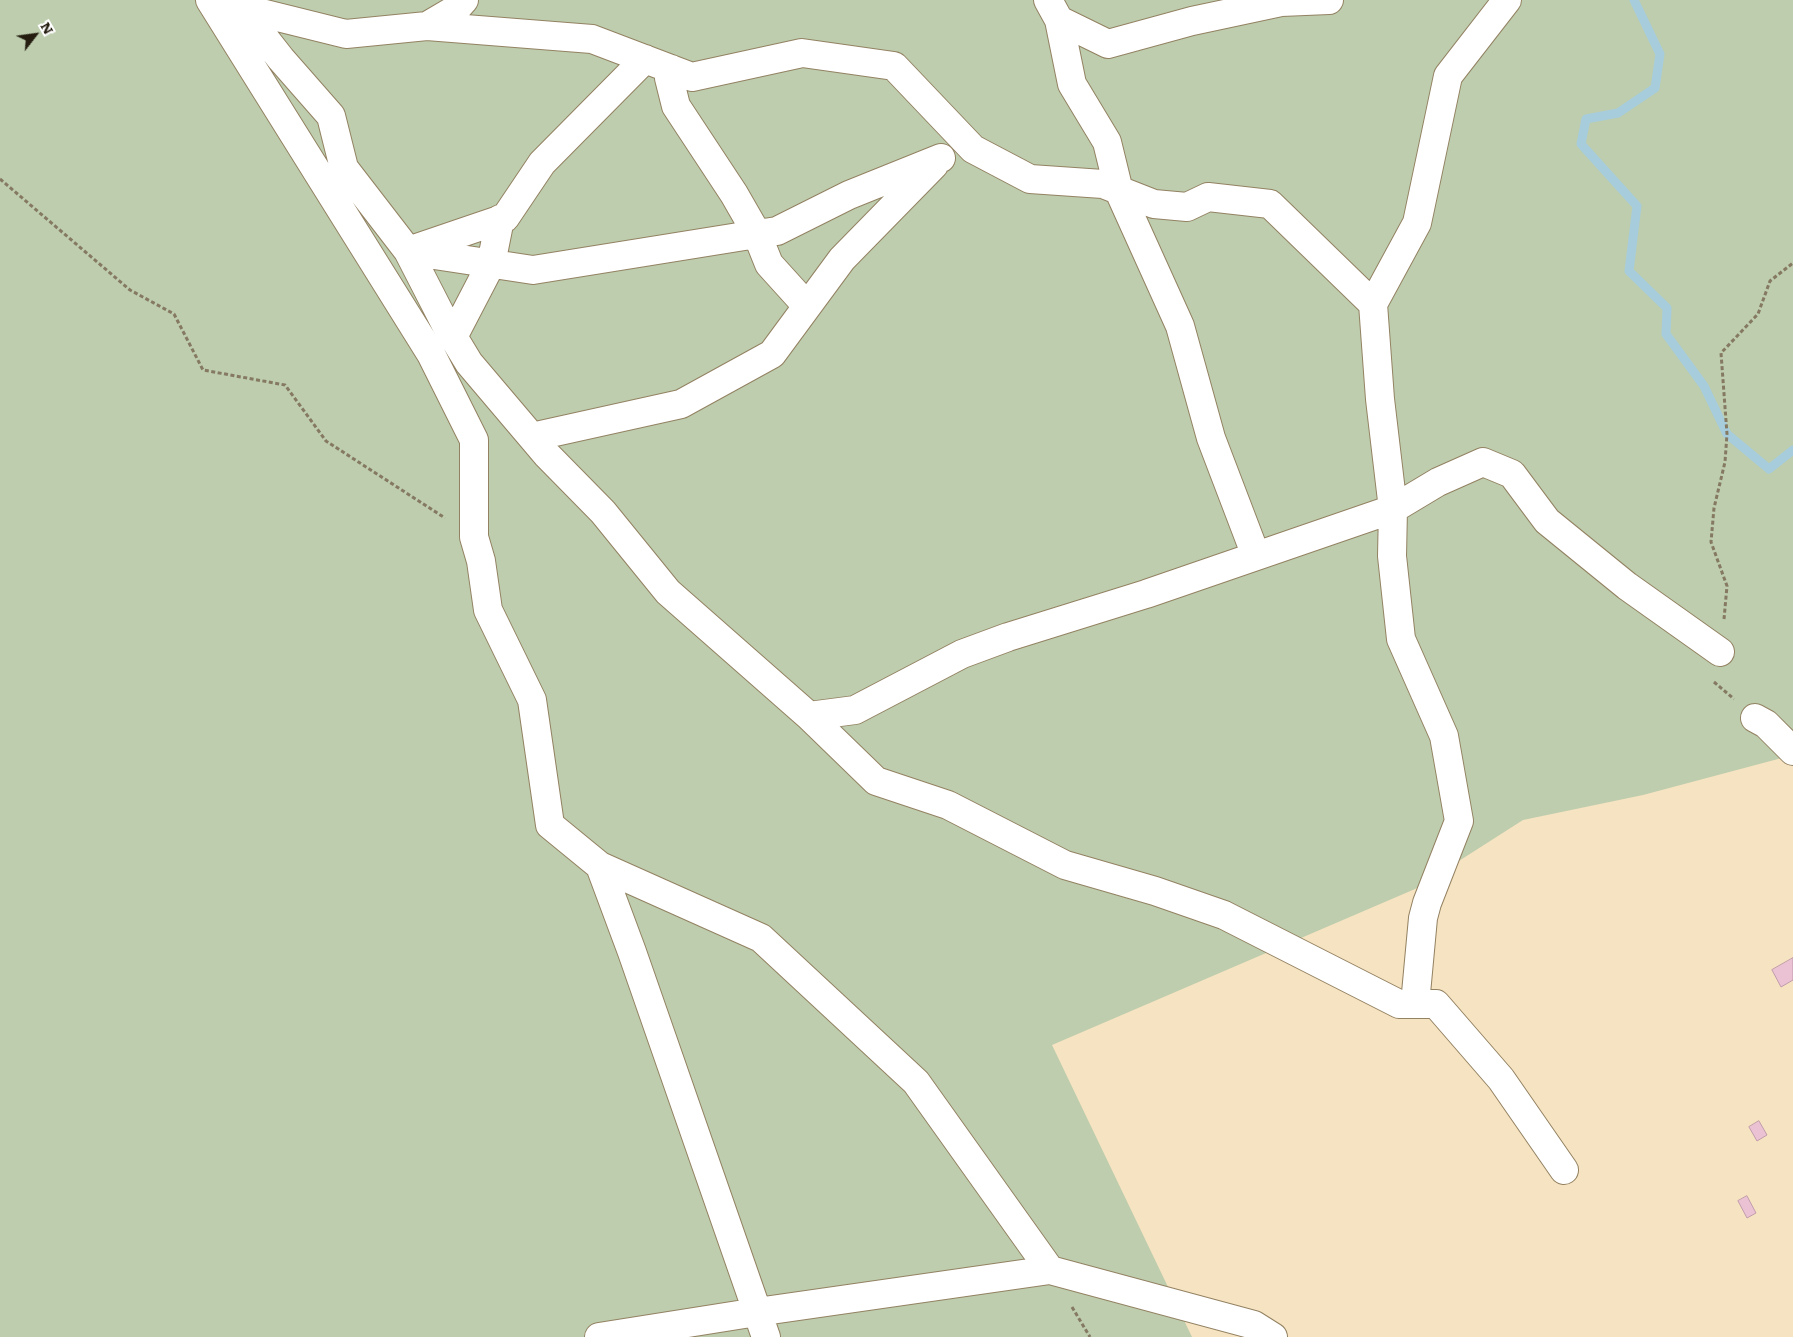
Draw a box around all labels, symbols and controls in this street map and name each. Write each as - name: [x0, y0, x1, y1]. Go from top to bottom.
- north arrow: [10, 10, 60, 60]
- text: N: [36, 17, 60, 38]

